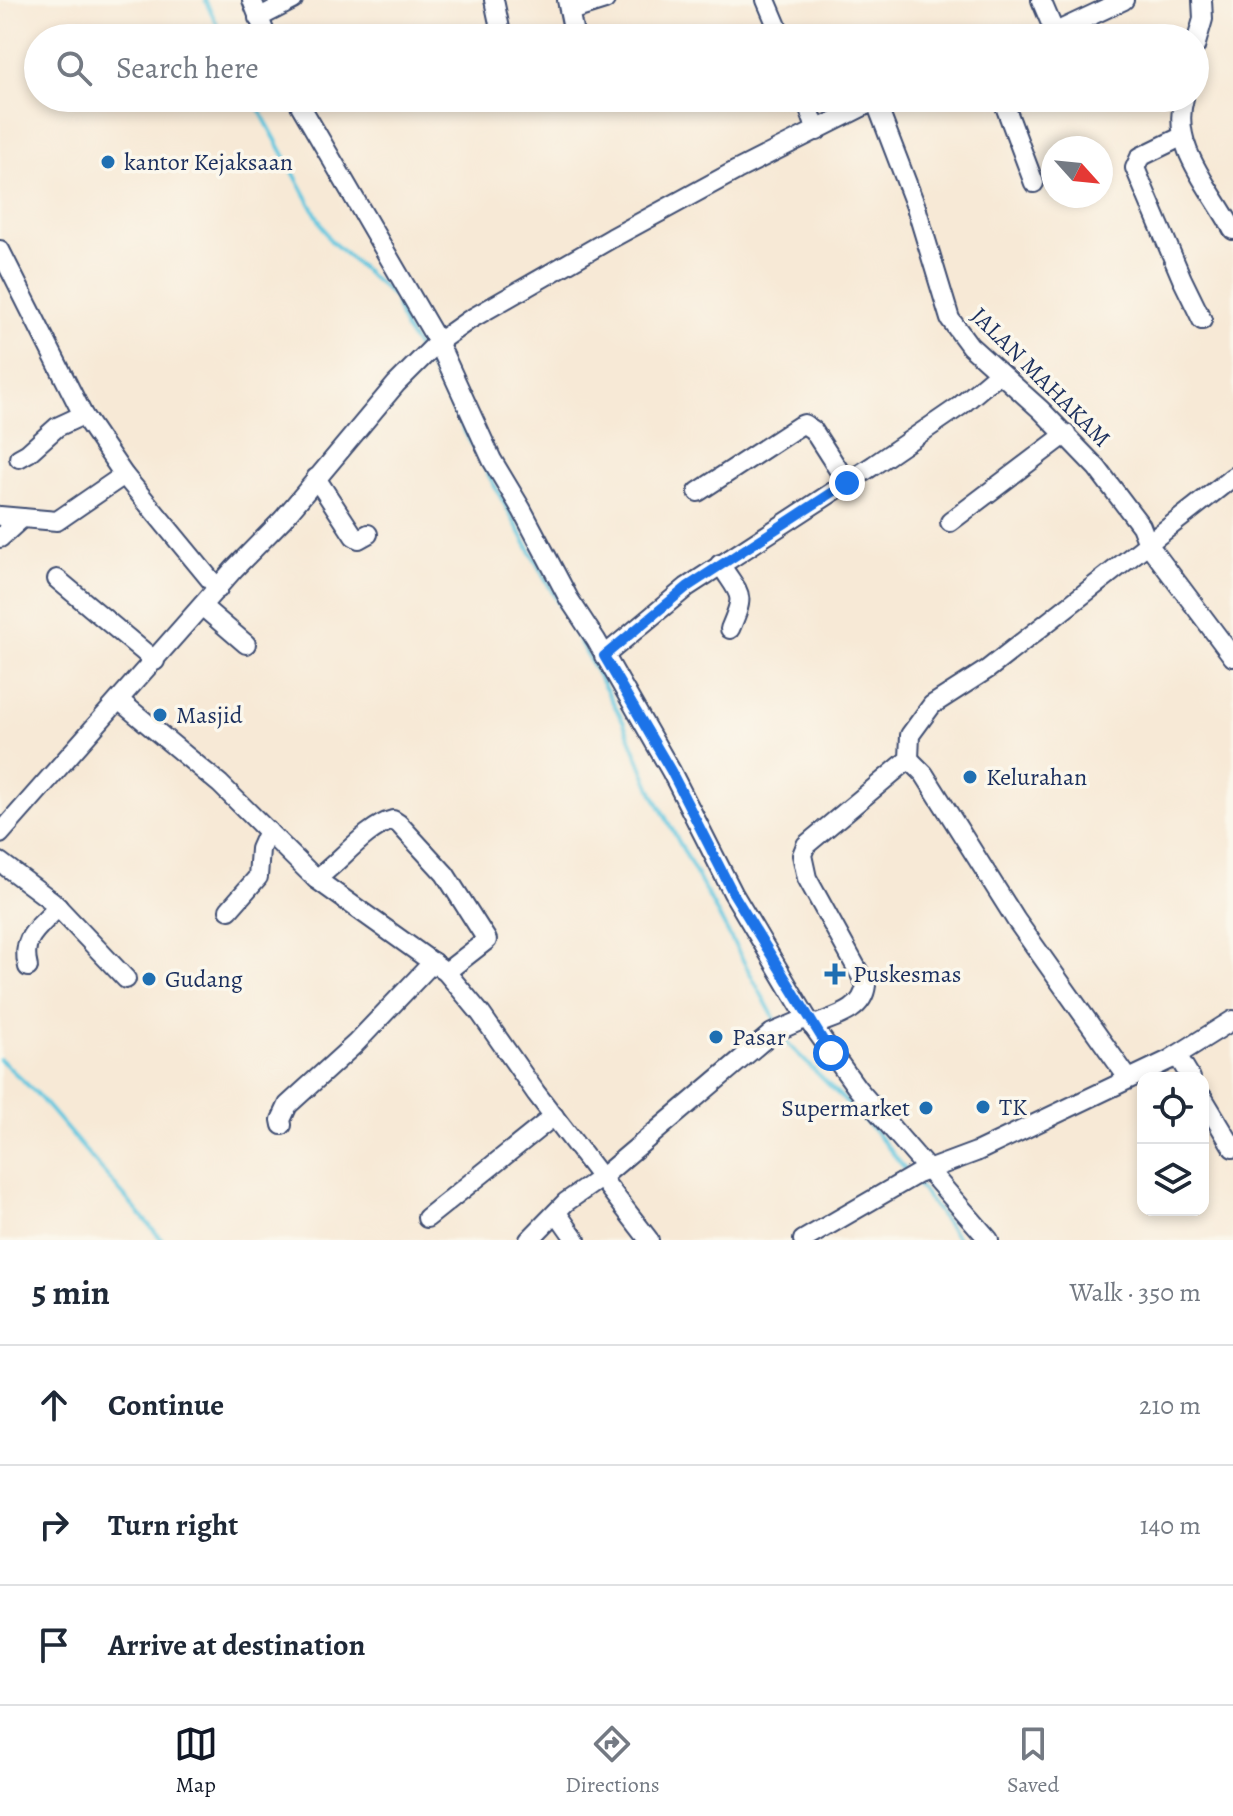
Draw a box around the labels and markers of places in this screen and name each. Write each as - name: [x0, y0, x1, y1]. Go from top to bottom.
- place label: kantor Kejaksaan: [124, 146, 293, 178]
- marker: kantor Kejaksaan: [99, 153, 117, 171]
- place label: Masjid: [176, 699, 243, 731]
- marker: Masjid: [151, 706, 169, 724]
- place label: Kelurahan: [986, 761, 1087, 793]
- marker: Kelurahan: [961, 768, 979, 786]
- place label: Puskesmas: [853, 958, 962, 990]
- place label: Gudang: [165, 963, 243, 995]
- marker: Puskesmas: [824, 963, 846, 985]
- marker: Gudang: [140, 970, 158, 988]
- place label: Pasar: [732, 1021, 786, 1053]
- marker: Pasar: [707, 1028, 725, 1046]
- place label: TK: [999, 1091, 1027, 1123]
- place label: Supermarket: [781, 1092, 910, 1124]
- marker: TK: [974, 1098, 992, 1116]
- marker: Supermarket: [917, 1099, 935, 1117]

